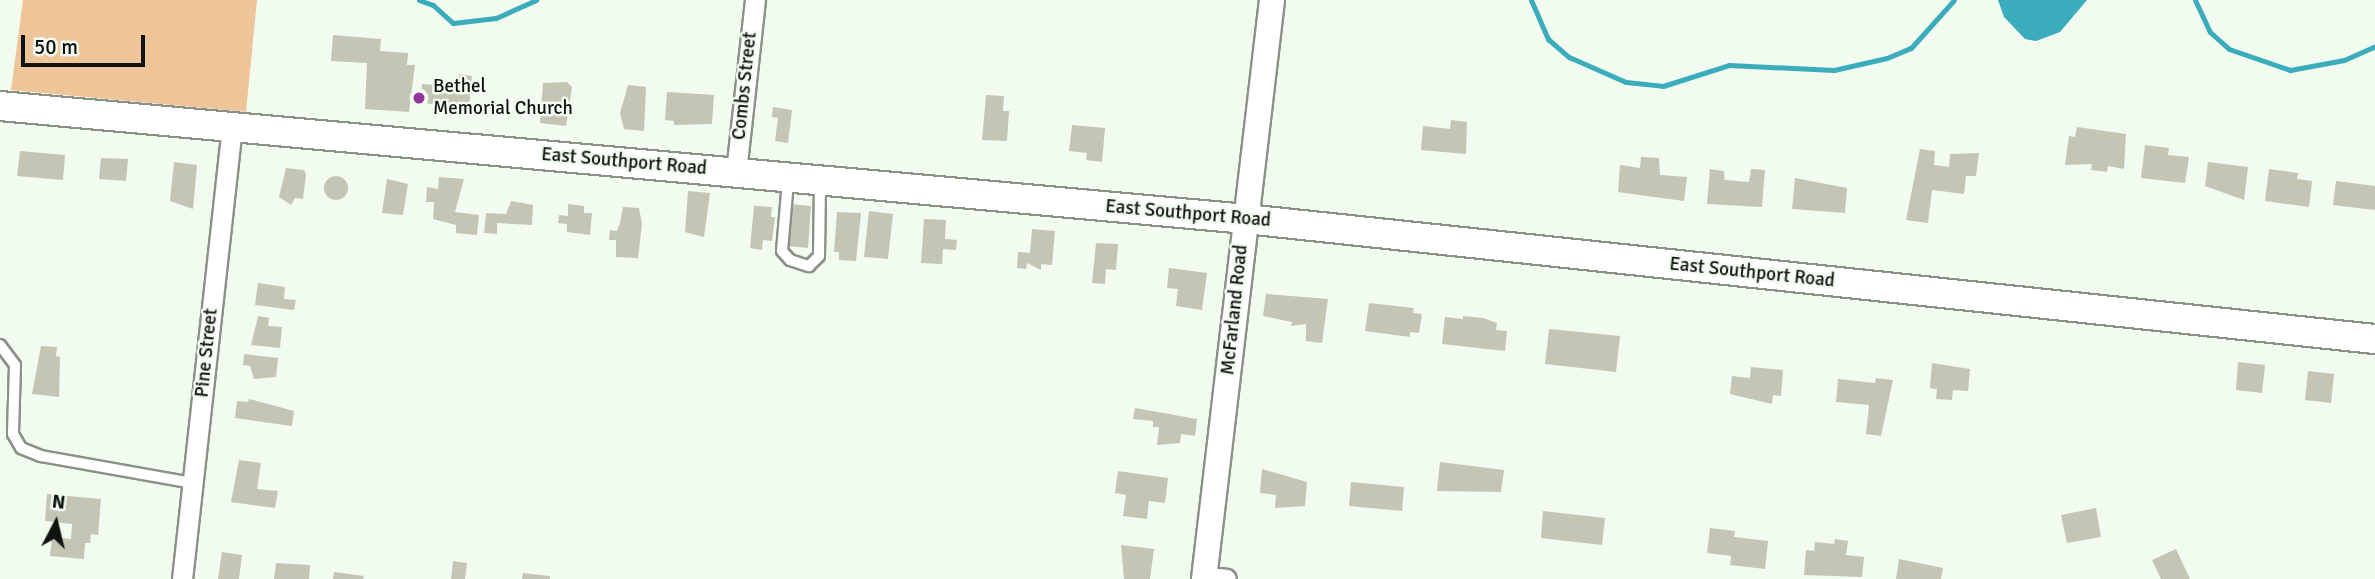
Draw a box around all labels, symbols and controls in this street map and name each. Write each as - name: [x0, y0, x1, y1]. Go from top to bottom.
- scale bar: [24, 21, 149, 65]
- street label: Combs Street: [728, 31, 762, 141]
- text: 50 m: [34, 34, 78, 60]
- place label: Bethel Memorial Church: [433, 76, 573, 120]
- marker: Bethel Memorial Church: [411, 90, 427, 106]
- street label: East Southport Road: [540, 143, 708, 181]
- street label: East Southport Road: [1104, 195, 1272, 233]
- street label: McFarland Road: [1217, 244, 1253, 376]
- street label: East Southport Road: [1668, 253, 1836, 293]
- street label: Pine Street: [191, 307, 223, 399]
- north arrow: [21, 488, 91, 558]
- text: N: [51, 489, 67, 515]

